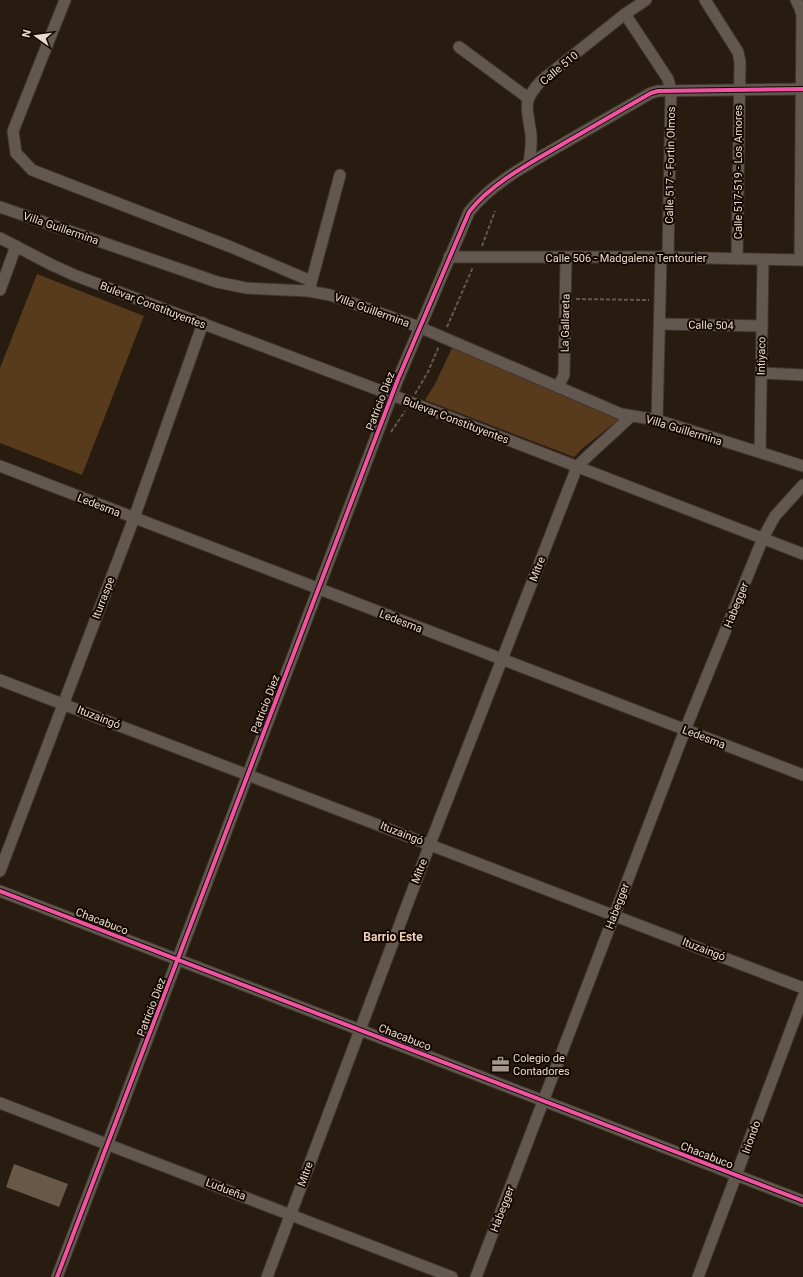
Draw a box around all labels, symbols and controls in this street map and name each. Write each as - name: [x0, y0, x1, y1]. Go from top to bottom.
- north arrow: [16, 16, 56, 56]
- text: N: [20, 28, 34, 39]
- street label: Calle 510: [538, 49, 581, 88]
- street label: Calle 517-519 - Los Amores: [732, 104, 745, 239]
- street label: Calle 517 - Fortin Olmos: [663, 106, 678, 224]
- street label: Villa Guillermina: [21, 209, 100, 248]
- street label: Calle 506 - Madgalena Tentourier: [546, 252, 707, 265]
- street label: Bulevar Constituyentes: [98, 279, 208, 332]
- street label: Villa Guillermina: [332, 291, 411, 330]
- street label: La Gallareta: [558, 294, 573, 352]
- street label: Calle 504: [688, 319, 734, 332]
- street label: Intiyaco: [755, 337, 768, 375]
- street label: Patricio Diez: [363, 370, 398, 432]
- street label: Bulevar Constituyentes: [401, 394, 511, 447]
- street label: Villa Guillermina: [644, 413, 724, 448]
- street label: Ledesma: [75, 491, 122, 520]
- street label: Mitre: [527, 555, 548, 583]
- street label: Iturraspe: [90, 575, 117, 621]
- street label: Habegger: [721, 580, 752, 630]
- street label: Ledesma: [377, 607, 424, 636]
- street label: Patricio Diez: [248, 673, 283, 735]
- street label: Ituzaingó: [75, 703, 122, 732]
- street label: Ledesma: [680, 723, 727, 752]
- street label: Ituzaingó: [378, 819, 425, 848]
- street label: Mitre: [409, 857, 430, 885]
- street label: Habegger: [603, 881, 632, 931]
- street label: Chacabuco: [74, 906, 130, 937]
- district label: Barrio Este: [363, 930, 423, 944]
- street label: Ituzaingó: [680, 935, 727, 964]
- street label: Patricio Diez: [134, 976, 169, 1038]
- street label: Chacabuco: [377, 1022, 433, 1053]
- place label: Colegio de Contadores: [513, 1052, 570, 1078]
- office icon: Colegio de Contadores: [490, 1054, 510, 1074]
- street label: Iriondo: [740, 1119, 763, 1155]
- street label: Chacabuco: [679, 1140, 735, 1171]
- street label: Mitre: [295, 1160, 316, 1188]
- street label: Ludueña: [204, 1176, 248, 1203]
- street label: Habegger: [488, 1184, 517, 1234]

